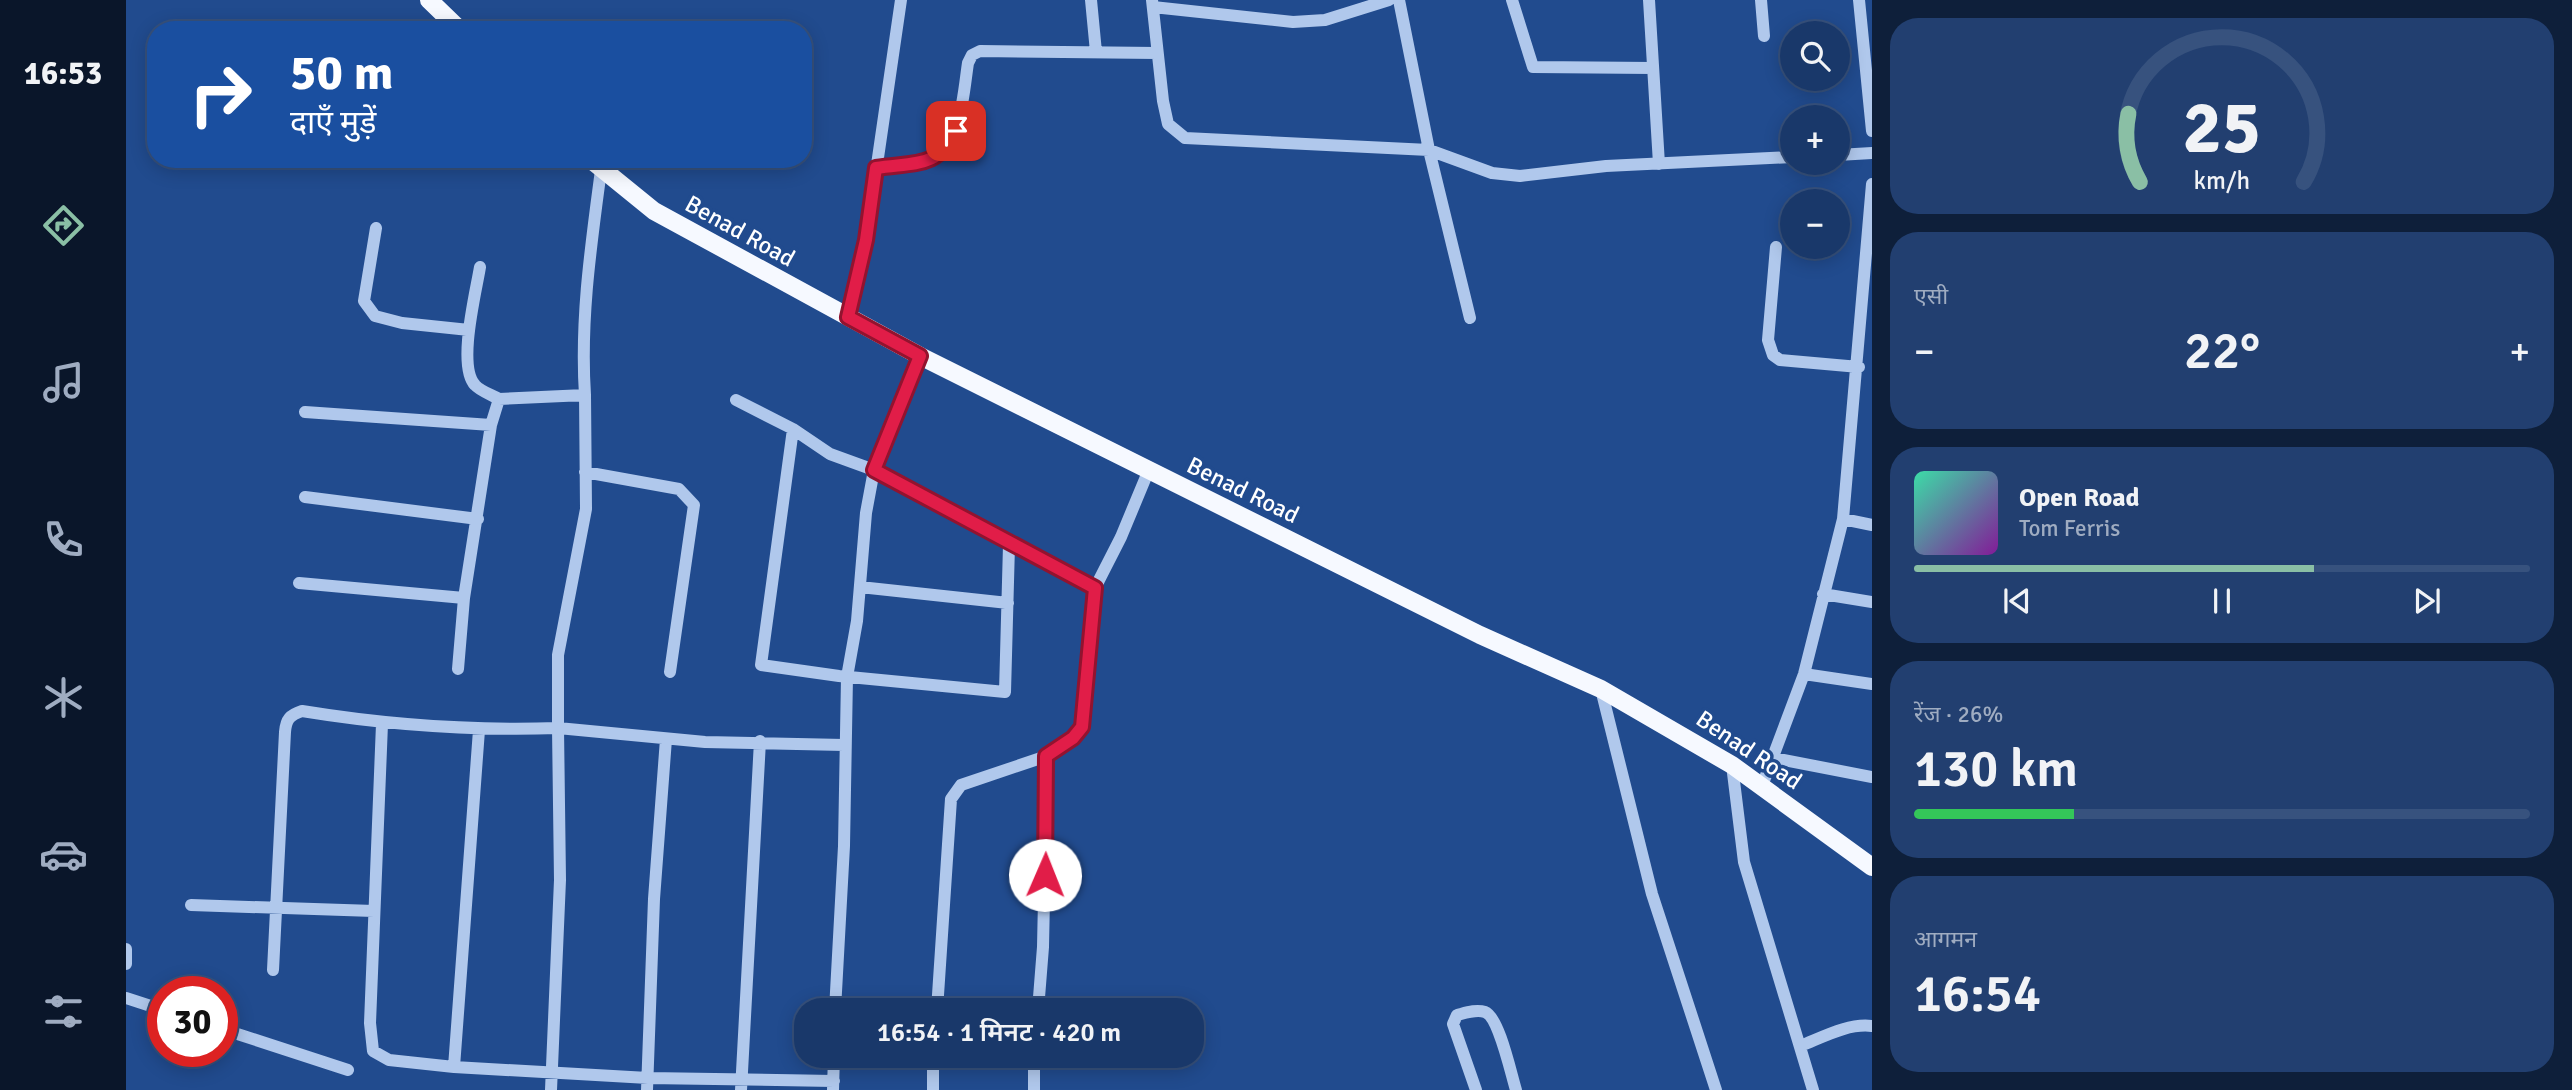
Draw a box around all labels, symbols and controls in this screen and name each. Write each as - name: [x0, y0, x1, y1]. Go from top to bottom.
- map controls: [1780, 21, 1850, 259]
- button: search: [1780, 21, 1850, 91]
- text: 50 m: [290, 43, 393, 103]
- icon: right: [175, 49, 266, 140]
- text: 16:53: [24, 54, 102, 93]
- text: 25: [2183, 85, 2261, 174]
- pin: [926, 101, 986, 161]
- text: दाएँ मुड़ें: [290, 103, 376, 142]
- button: +: [1780, 105, 1850, 175]
- icon: arrive: [937, 112, 975, 150]
- text: km/h: [2194, 165, 2250, 196]
- street label: Benad Road: [680, 189, 800, 273]
- button: −: [1780, 189, 1850, 259]
- icon: directions: [39, 201, 88, 250]
- text: एसी: [1914, 282, 1948, 311]
- text: 22°: [2184, 319, 2260, 383]
- text: −: [1914, 328, 1935, 375]
- text: +: [2509, 328, 2530, 375]
- icon: music: [39, 358, 88, 407]
- street label: Benad Road: [1182, 450, 1304, 530]
- text: Open Road: [2019, 482, 2140, 514]
- text: Tom Ferris: [2019, 514, 2120, 543]
- icon: phone: [39, 515, 88, 564]
- icon: previous: [1998, 582, 2036, 620]
- icon: pause: [2203, 582, 2241, 620]
- icon: next: [2408, 582, 2446, 620]
- icon: climate: [39, 673, 88, 722]
- text: रेंज · 26%: [1914, 700, 2003, 729]
- street label: Benad Road: [1690, 704, 1808, 796]
- text: 130 km: [1914, 737, 2078, 801]
- icon: car: [39, 830, 88, 879]
- position arrow: [1008, 838, 1082, 912]
- text: आगमन: [1914, 925, 1977, 954]
- text: 16:54: [1914, 962, 2041, 1026]
- speed limit sign: 30: [147, 976, 238, 1067]
- icon: filters: [39, 987, 88, 1036]
- text: 16:54 · 1 मिनट · 420 m: [877, 1017, 1121, 1049]

